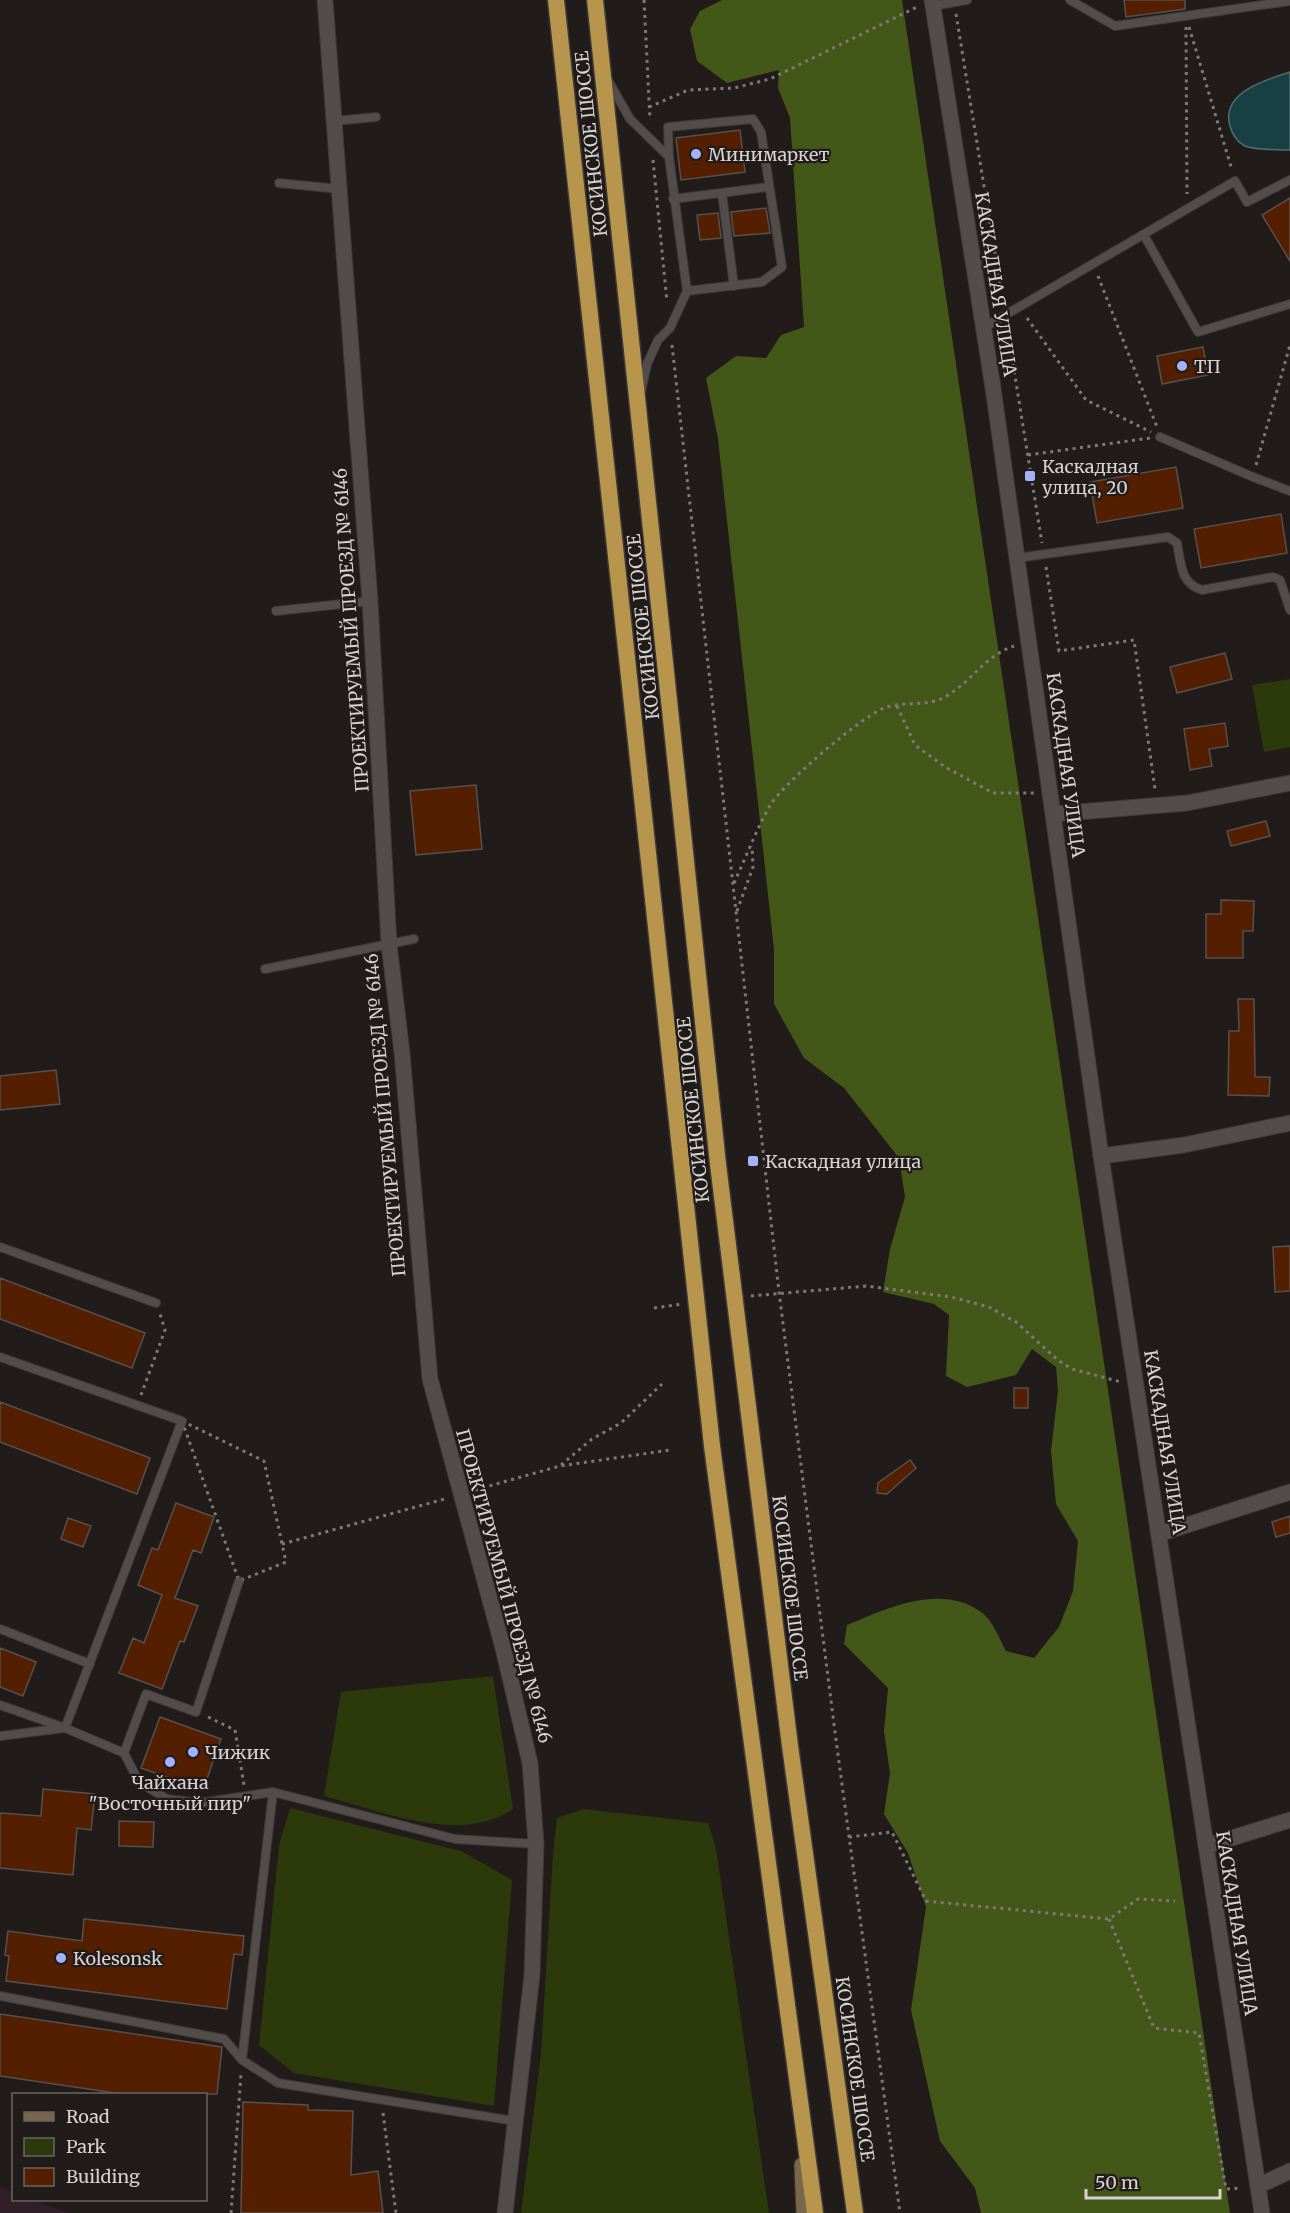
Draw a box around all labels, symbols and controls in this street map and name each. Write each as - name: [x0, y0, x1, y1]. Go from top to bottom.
- street label: КОСИНСКОЕ ШОССЕ: [570, 49, 612, 238]
- place label: Минимаркет: [708, 143, 829, 166]
- marker: Минимаркет: [689, 147, 703, 161]
- street label: КАСКАДНАЯ УЛИЦА: [970, 190, 1022, 378]
- place label: ТП: [1194, 355, 1221, 378]
- marker: ТП: [1175, 359, 1189, 373]
- place label: Каскадная улица, 20: [1042, 455, 1139, 499]
- street label: ПРОЕКТИРУЕМЫЙ ПРОЕЗД № 6146: [328, 467, 374, 793]
- marker: Каскадная улица, 20: [1023, 469, 1037, 483]
- street label: КОСИНСКОЕ ШОССЕ: [622, 532, 664, 721]
- street label: КАСКАДНАЯ УЛИЦА: [1042, 671, 1090, 859]
- street label: ПРОЕКТИРУЕМЫЙ ПРОЕЗД № 6146: [359, 952, 411, 1278]
- street label: КОСИНСКОЕ ШОССЕ: [672, 1015, 714, 1204]
- place label: Каскадная улица: [765, 1150, 921, 1173]
- marker: Каскадная улица: [746, 1154, 760, 1168]
- street label: КАСКАДНАЯ УЛИЦА: [1139, 1348, 1191, 1536]
- street label: ПРОЕКТИРУЕМЫЙ ПРОЕЗД № 6146: [451, 1426, 557, 1746]
- street label: КОСИНСКОЕ ШОССЕ: [767, 1494, 813, 1683]
- place label: Чижик: [205, 1741, 271, 1764]
- marker: Чижик: [186, 1745, 200, 1759]
- marker: Чайхана "Восточный пир": [163, 1755, 177, 1769]
- place label: Чайхана "Восточный пир": [89, 1771, 251, 1815]
- street label: КАСКАДНАЯ УЛИЦА: [1211, 1829, 1263, 2017]
- place label: Kolesonsk: [73, 1947, 163, 1970]
- marker: Kolesonsk: [54, 1951, 68, 1965]
- street label: КОСИНСКОЕ ШОССЕ: [831, 1975, 879, 2164]
- legend: [12, 2093, 207, 2201]
- text: Road: [66, 2105, 110, 2128]
- text: Park: [66, 2135, 107, 2158]
- scale bar: [1086, 2162, 1220, 2200]
- text: Building: [66, 2165, 140, 2188]
- text: 50 m: [1095, 2171, 1139, 2194]

